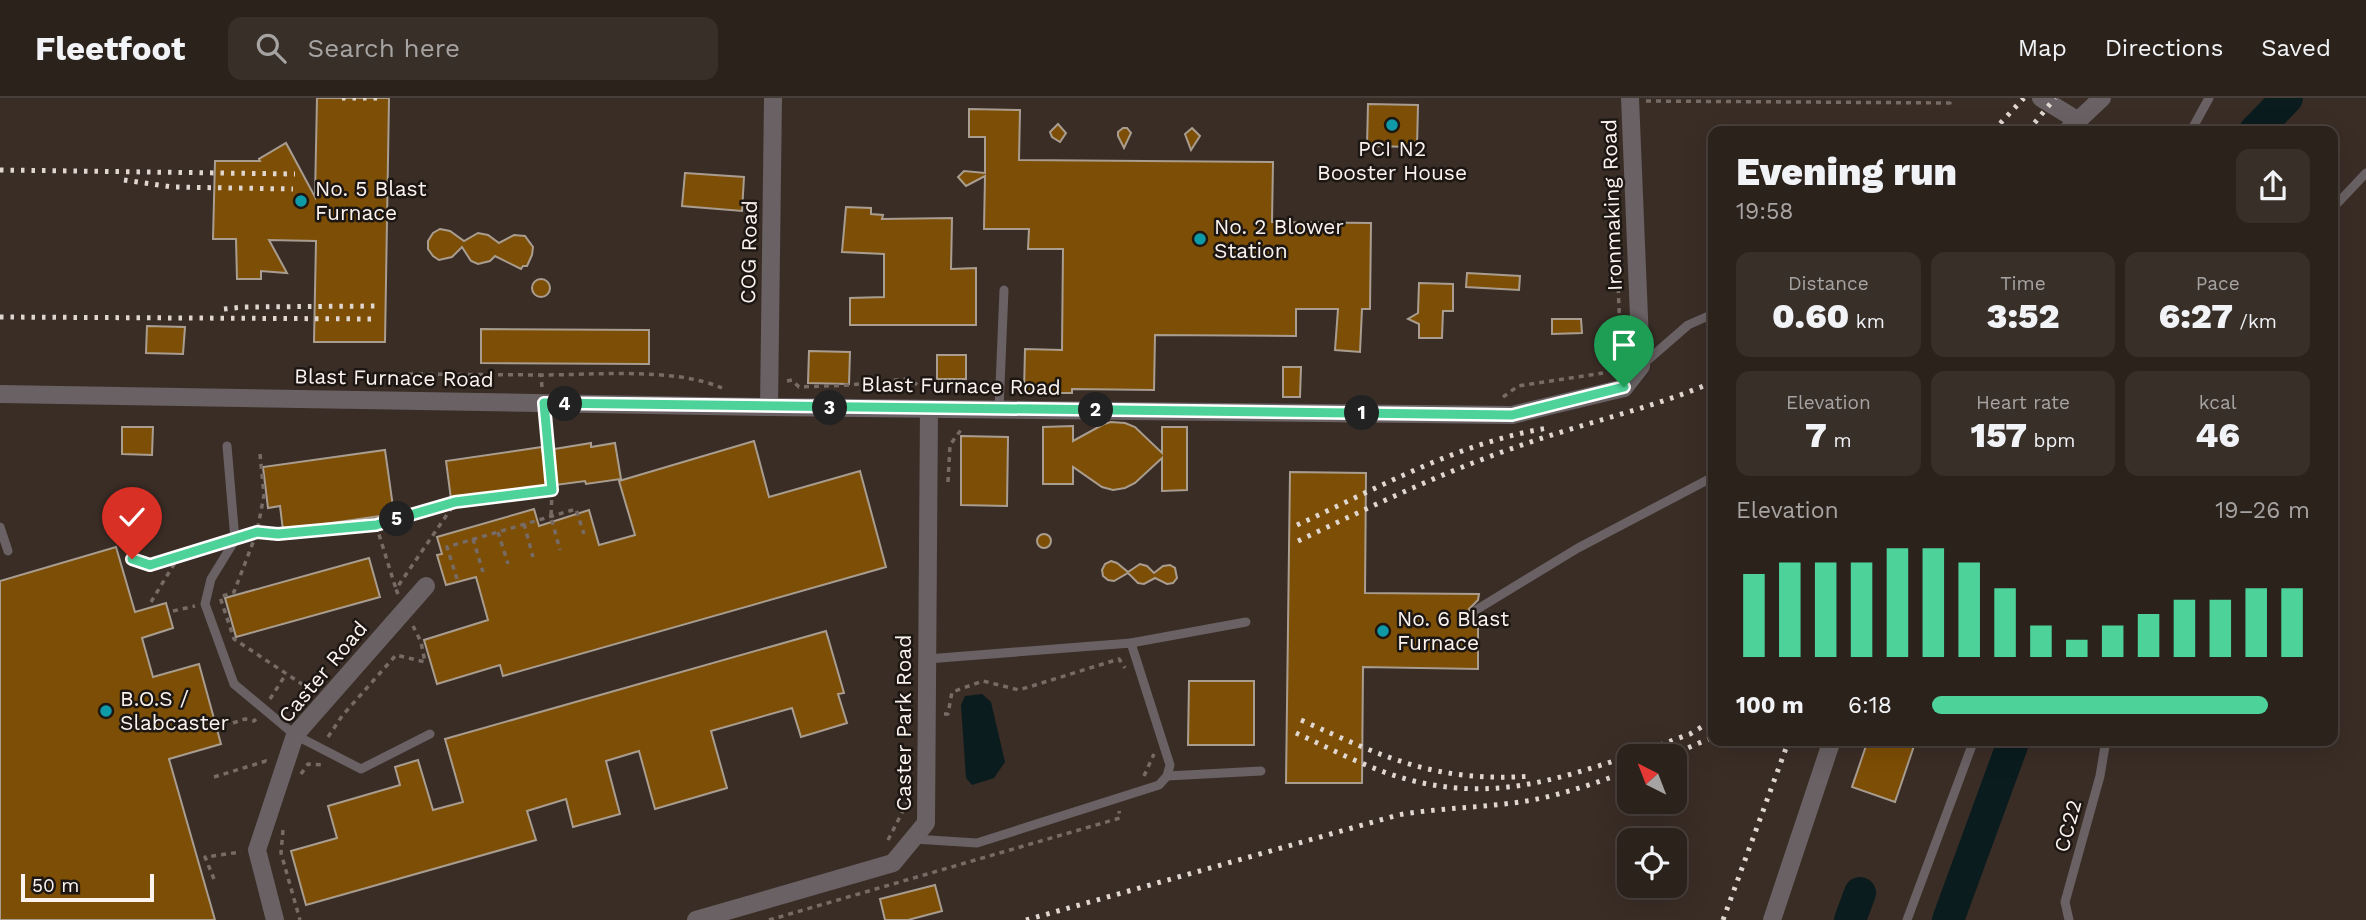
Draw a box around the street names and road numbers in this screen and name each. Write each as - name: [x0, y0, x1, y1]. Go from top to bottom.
- street label: Ironmaking Road: [1596, 119, 1627, 291]
- street label: COG Road: [735, 200, 762, 304]
- street label: Blast Furnace Road: [294, 363, 494, 392]
- street label: Blast Furnace Road: [861, 371, 1061, 400]
- street label: Caster Road: [273, 616, 372, 728]
- street label: Caster Park Road: [891, 635, 916, 811]
- street label: CC22: [2049, 797, 2086, 855]

